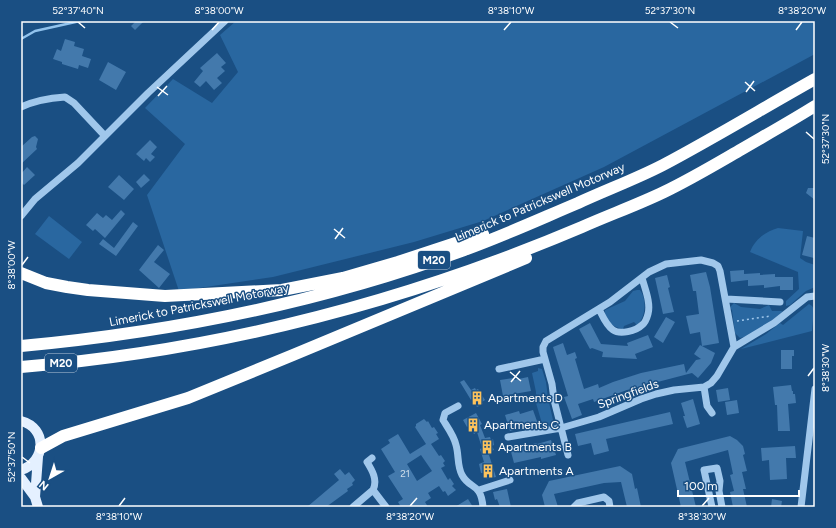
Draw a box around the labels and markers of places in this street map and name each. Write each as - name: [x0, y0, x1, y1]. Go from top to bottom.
- building icon: Apartments D: [469, 390, 485, 406]
- place label: Apartments D: [488, 391, 563, 405]
- building icon: Apartments C: [465, 417, 481, 433]
- place label: Apartments C: [484, 418, 559, 432]
- building icon: Apartments B: [479, 439, 495, 455]
- place label: Apartments B: [498, 440, 572, 454]
- building icon: Apartments A: [480, 463, 496, 479]
- place label: Apartments A: [499, 464, 574, 478]

